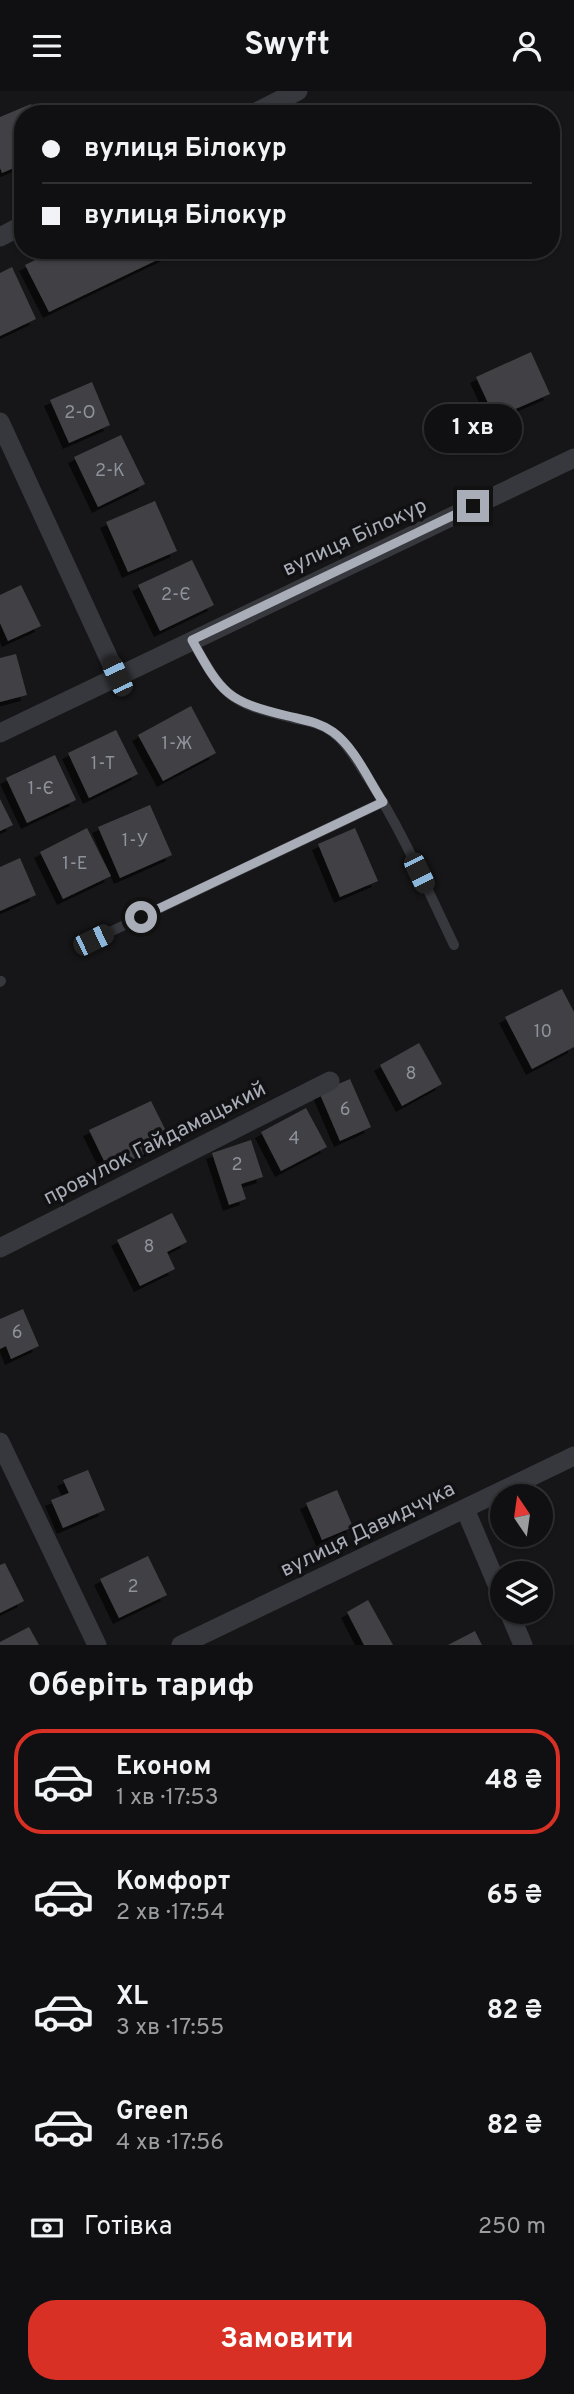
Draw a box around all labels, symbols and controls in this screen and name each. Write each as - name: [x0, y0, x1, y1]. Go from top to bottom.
- text: Swyft: [244, 26, 330, 66]
- icon: menu: [28, 27, 66, 65]
- icon: person: [508, 27, 546, 65]
- text: вулиця Білокур: [84, 133, 287, 166]
- text: вулиця Білокур: [84, 200, 287, 233]
- house number: 2-О: [64, 402, 96, 425]
- callout: 1 хв: [424, 405, 522, 453]
- text: 1 хв: [452, 414, 494, 443]
- house number: 2-К: [95, 460, 125, 483]
- route end: [457, 490, 489, 522]
- street label: вулиця Білокур: [278, 493, 432, 583]
- house number: 2-Є: [161, 584, 191, 607]
- car: [99, 653, 136, 699]
- house number: 1-Ж: [161, 733, 193, 756]
- house number: 1-Т: [91, 753, 115, 776]
- house number: 1-Є: [28, 778, 54, 801]
- house number: 1-У: [122, 830, 148, 853]
- car: [401, 850, 438, 896]
- house number: 1-Е: [62, 853, 88, 876]
- route start: [125, 901, 157, 933]
- car: [70, 921, 117, 959]
- house number: 10: [534, 1021, 552, 1044]
- house number: 8: [406, 1063, 417, 1086]
- street label: провулок Гайдамацький: [39, 1076, 271, 1212]
- house number: 6: [340, 1099, 350, 1122]
- house number: 4: [288, 1128, 300, 1151]
- house number: 2: [231, 1154, 243, 1177]
- house number: 8: [144, 1236, 155, 1259]
- house number: 6: [12, 1322, 22, 1345]
- street label: вулиця Давидчука: [276, 1476, 460, 1584]
- north arrow: [490, 1484, 553, 1547]
- map controls: [490, 1484, 553, 1624]
- button: layers: [490, 1561, 553, 1624]
- house number: 2: [127, 1576, 139, 1599]
- text: Оберіть тариф: [28, 1667, 254, 1707]
- icon: car: [32, 1750, 95, 1813]
- text: Економ: [116, 1751, 211, 1784]
- text: 48 ₴: [485, 1765, 542, 1798]
- text: 1 хв · 17:53: [116, 1784, 219, 1813]
- icon: car: [32, 1865, 95, 1928]
- text: Комфорт: [116, 1866, 230, 1899]
- text: 65 ₴: [487, 1880, 542, 1913]
- text: 2 хв · 17:54: [116, 1899, 225, 1928]
- icon: car: [32, 1980, 95, 2043]
- text: XL: [116, 1981, 148, 2014]
- text: 82 ₴: [487, 1995, 542, 2028]
- text: 3 хв · 17:55: [116, 2014, 224, 2043]
- icon: car: [32, 2095, 95, 2158]
- text: Green: [116, 2096, 189, 2129]
- text: 82 ₴: [487, 2110, 542, 2143]
- text: 4 хв · 17:56: [116, 2129, 224, 2158]
- icon: cash: [28, 2209, 66, 2247]
- text: Готівка: [84, 2211, 173, 2244]
- text: 250 m: [478, 2213, 546, 2242]
- button: Замовити: [28, 2300, 546, 2380]

